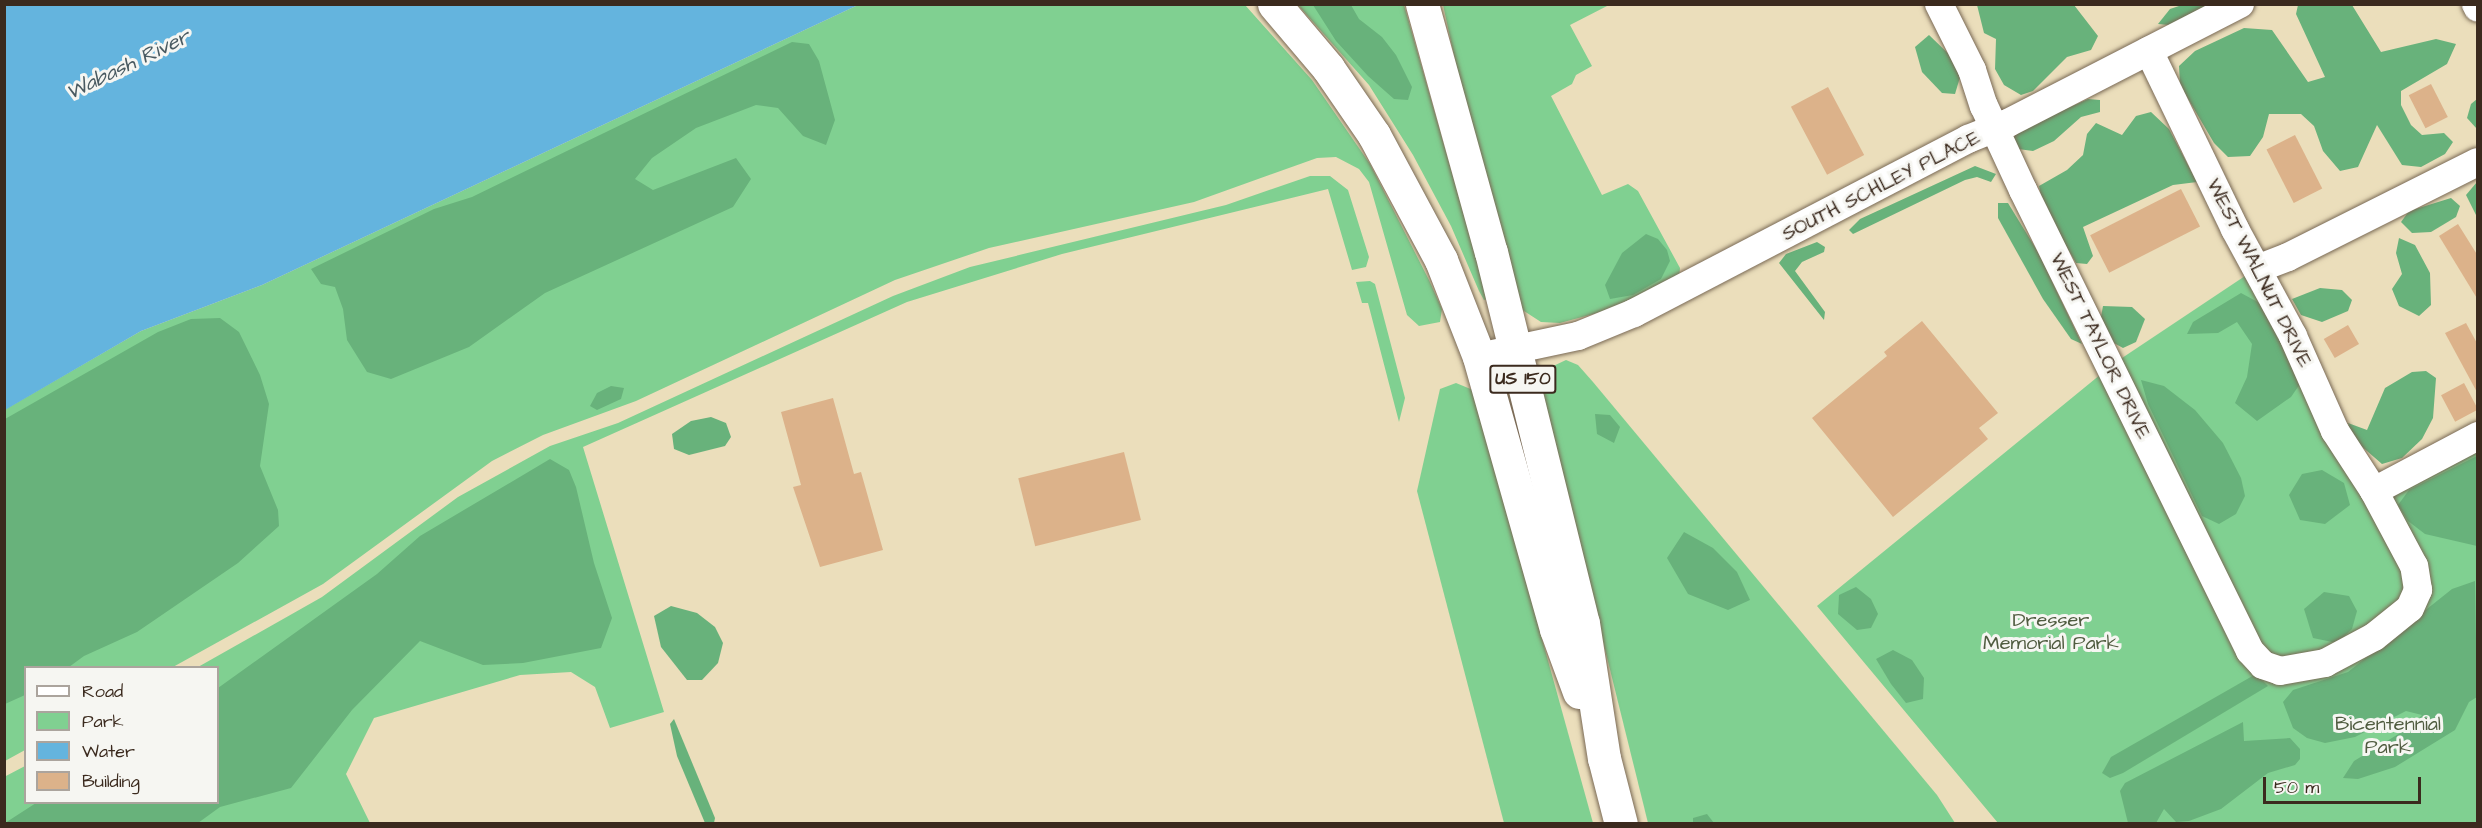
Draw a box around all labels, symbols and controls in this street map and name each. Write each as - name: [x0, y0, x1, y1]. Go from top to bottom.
- water label: Wabash River: [62, 24, 194, 106]
- street label: SOUTH SCHLEY PLACE: [1778, 126, 1984, 246]
- street label: WEST WALNUT DRIVE: [2201, 175, 2317, 371]
- street label: WEST TAYLOR DRIVE: [2044, 249, 2156, 443]
- road number: US 150: [1488, 364, 1558, 394]
- park label: Dresser Memorial Park: [1983, 608, 2119, 655]
- legend: [24, 666, 219, 804]
- text: Road: [82, 679, 123, 704]
- text: Park: [82, 709, 124, 734]
- park label: Bicentennial Park: [2335, 712, 2441, 759]
- text: Water: [82, 739, 135, 764]
- scale bar: [2266, 765, 2424, 803]
- text: Building: [82, 769, 140, 794]
- text: 50 m: [2274, 775, 2319, 800]

